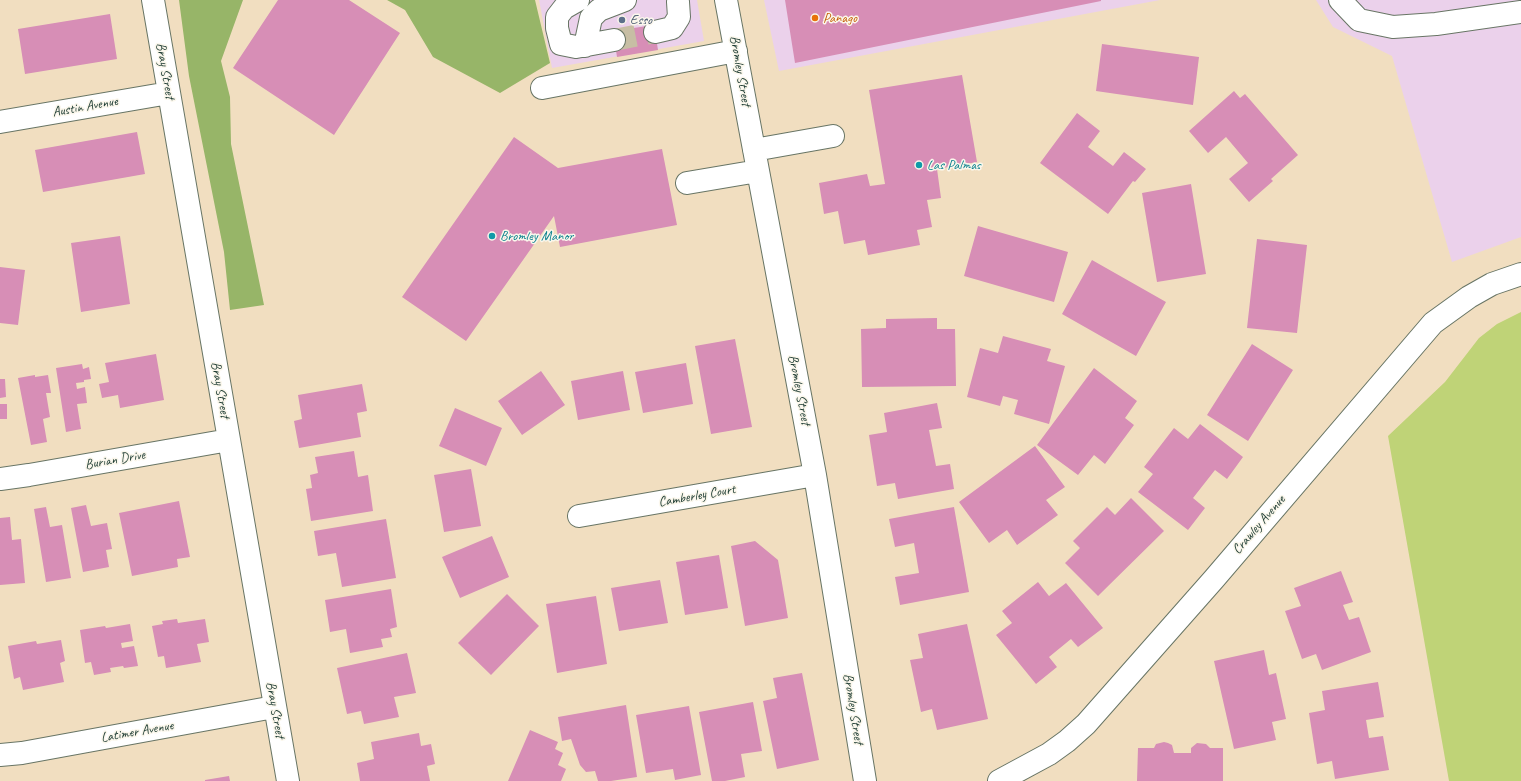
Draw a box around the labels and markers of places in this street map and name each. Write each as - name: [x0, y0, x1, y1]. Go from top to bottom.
- place label: Panago: [823, 10, 857, 26]
- place label: Esso: [630, 12, 652, 28]
- marker: Panago: [810, 13, 820, 23]
- marker: Esso: [617, 15, 627, 25]
- place label: Las Palmas: [927, 157, 981, 173]
- marker: Las Palmas: [914, 160, 924, 170]
- place label: Bromley Manor: [500, 228, 573, 244]
- marker: Bromley Manor: [487, 231, 497, 241]

